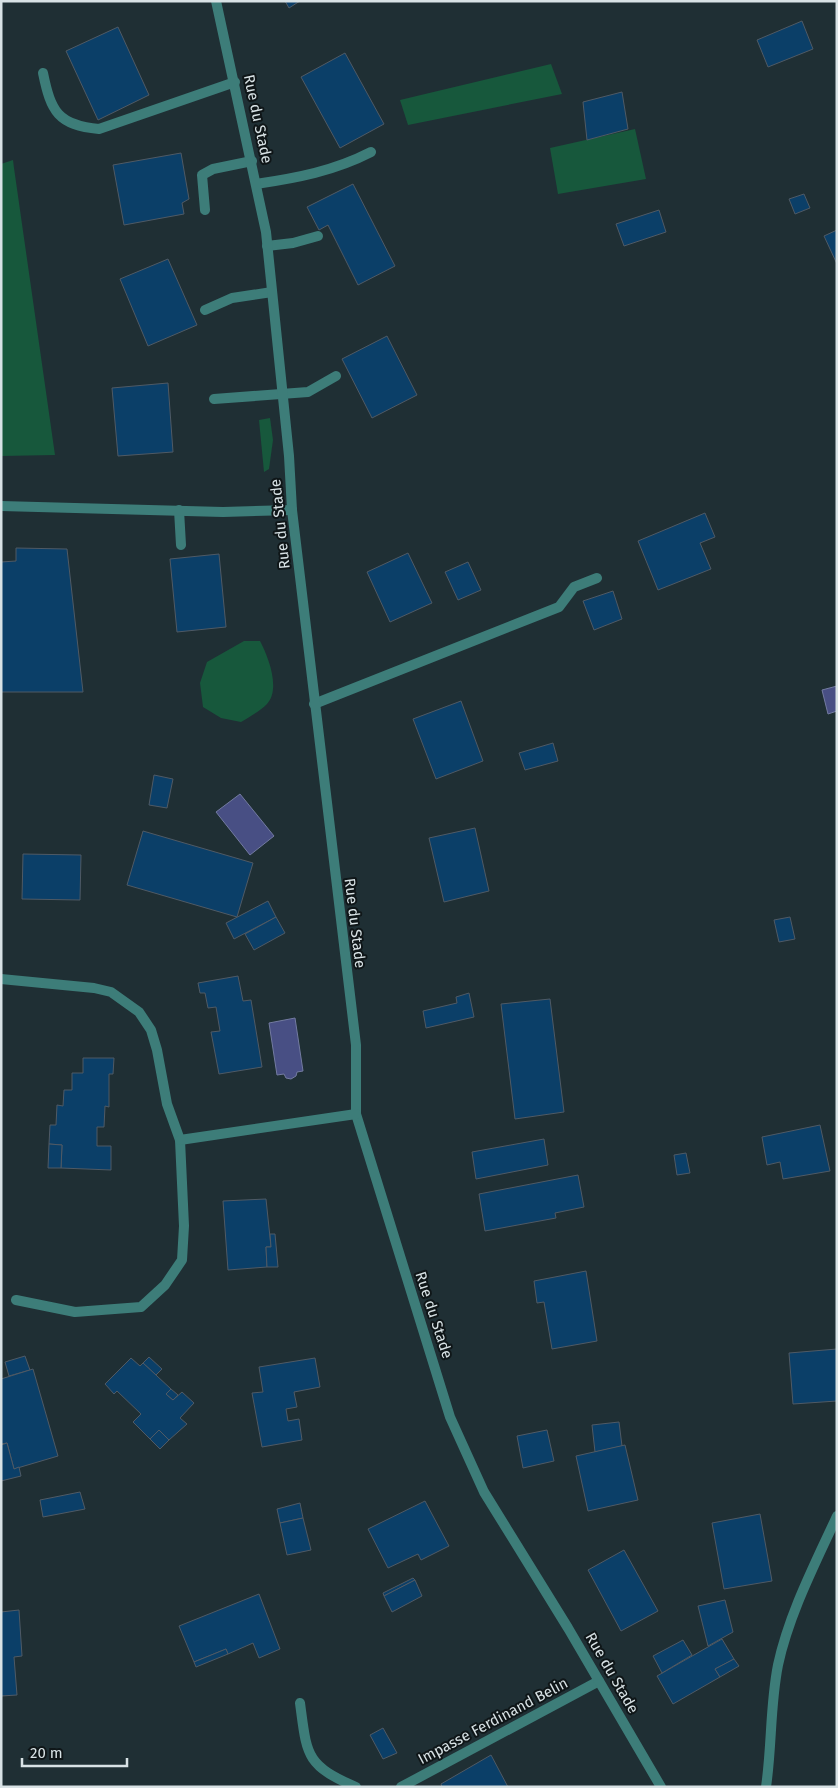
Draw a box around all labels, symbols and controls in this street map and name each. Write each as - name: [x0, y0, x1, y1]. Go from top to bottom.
- street label: Rue du Stade: [240, 73, 276, 165]
- street label: Rue du Stade: [266, 478, 294, 570]
- street label: Rue du Stade: [341, 877, 369, 969]
- street label: Rue du Stade: [411, 1269, 457, 1361]
- street label: Rue du Stade: [582, 1629, 642, 1717]
- street label: Impasse Ferdinand Belin: [415, 1674, 571, 1768]
- scale bar: [22, 1736, 128, 1768]
- text: 20 m: [30, 1744, 63, 1762]

